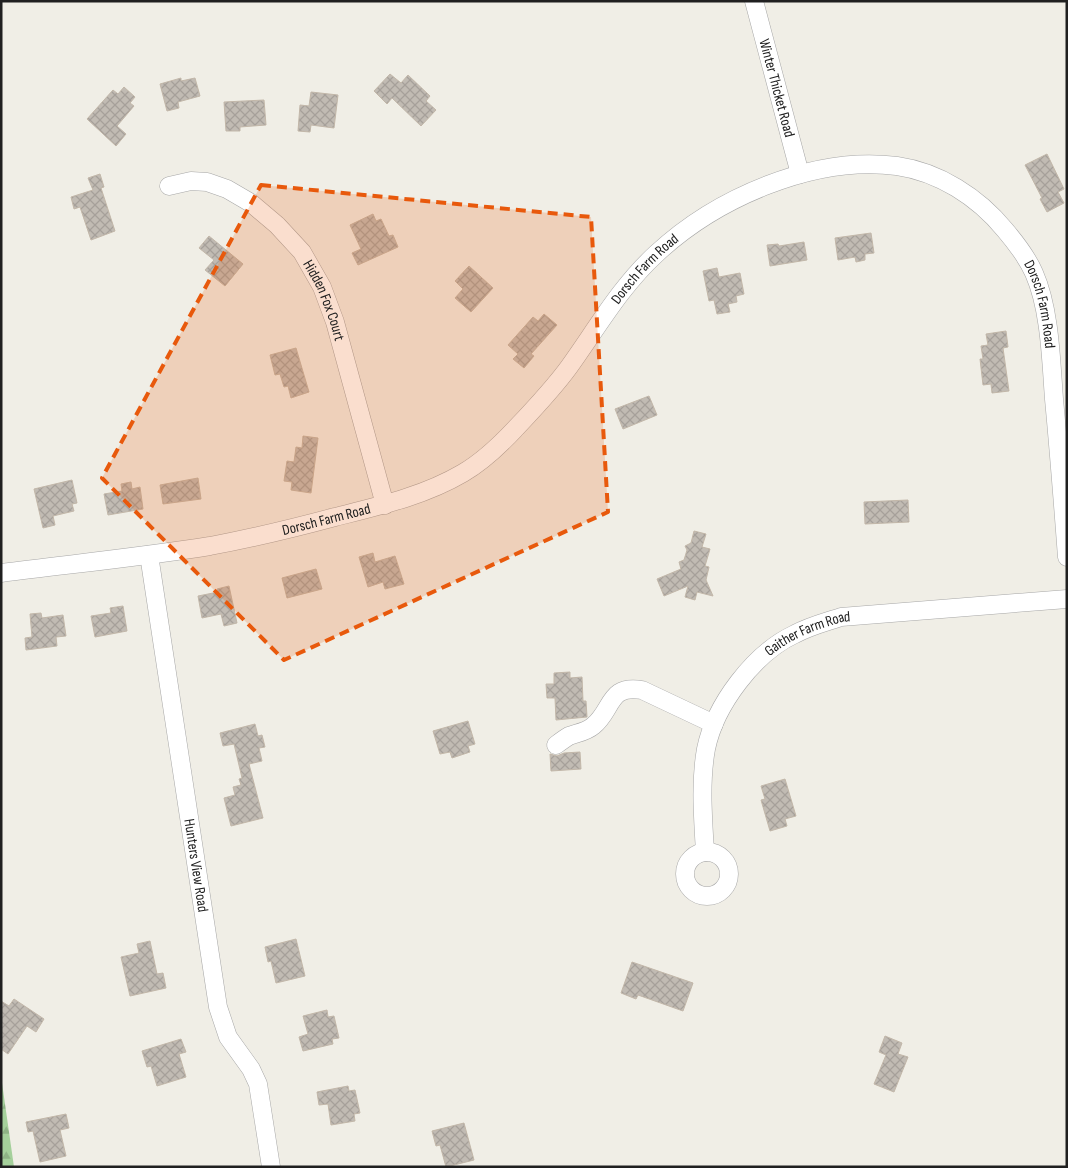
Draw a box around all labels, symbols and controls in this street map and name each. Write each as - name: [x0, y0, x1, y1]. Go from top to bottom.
- street label: Winter Thicket Road: [754, 37, 799, 139]
- street label: Dorsch Farm Road: [607, 230, 683, 308]
- street label: Hidden Fox Court: [299, 257, 349, 343]
- street label: Dorsch Farm Road: [1019, 257, 1059, 349]
- street label: Dorsch Farm Road: [280, 499, 373, 540]
- street label: Gaither Farm Road: [761, 607, 851, 660]
- street label: Hunters View Road: [179, 817, 212, 913]

